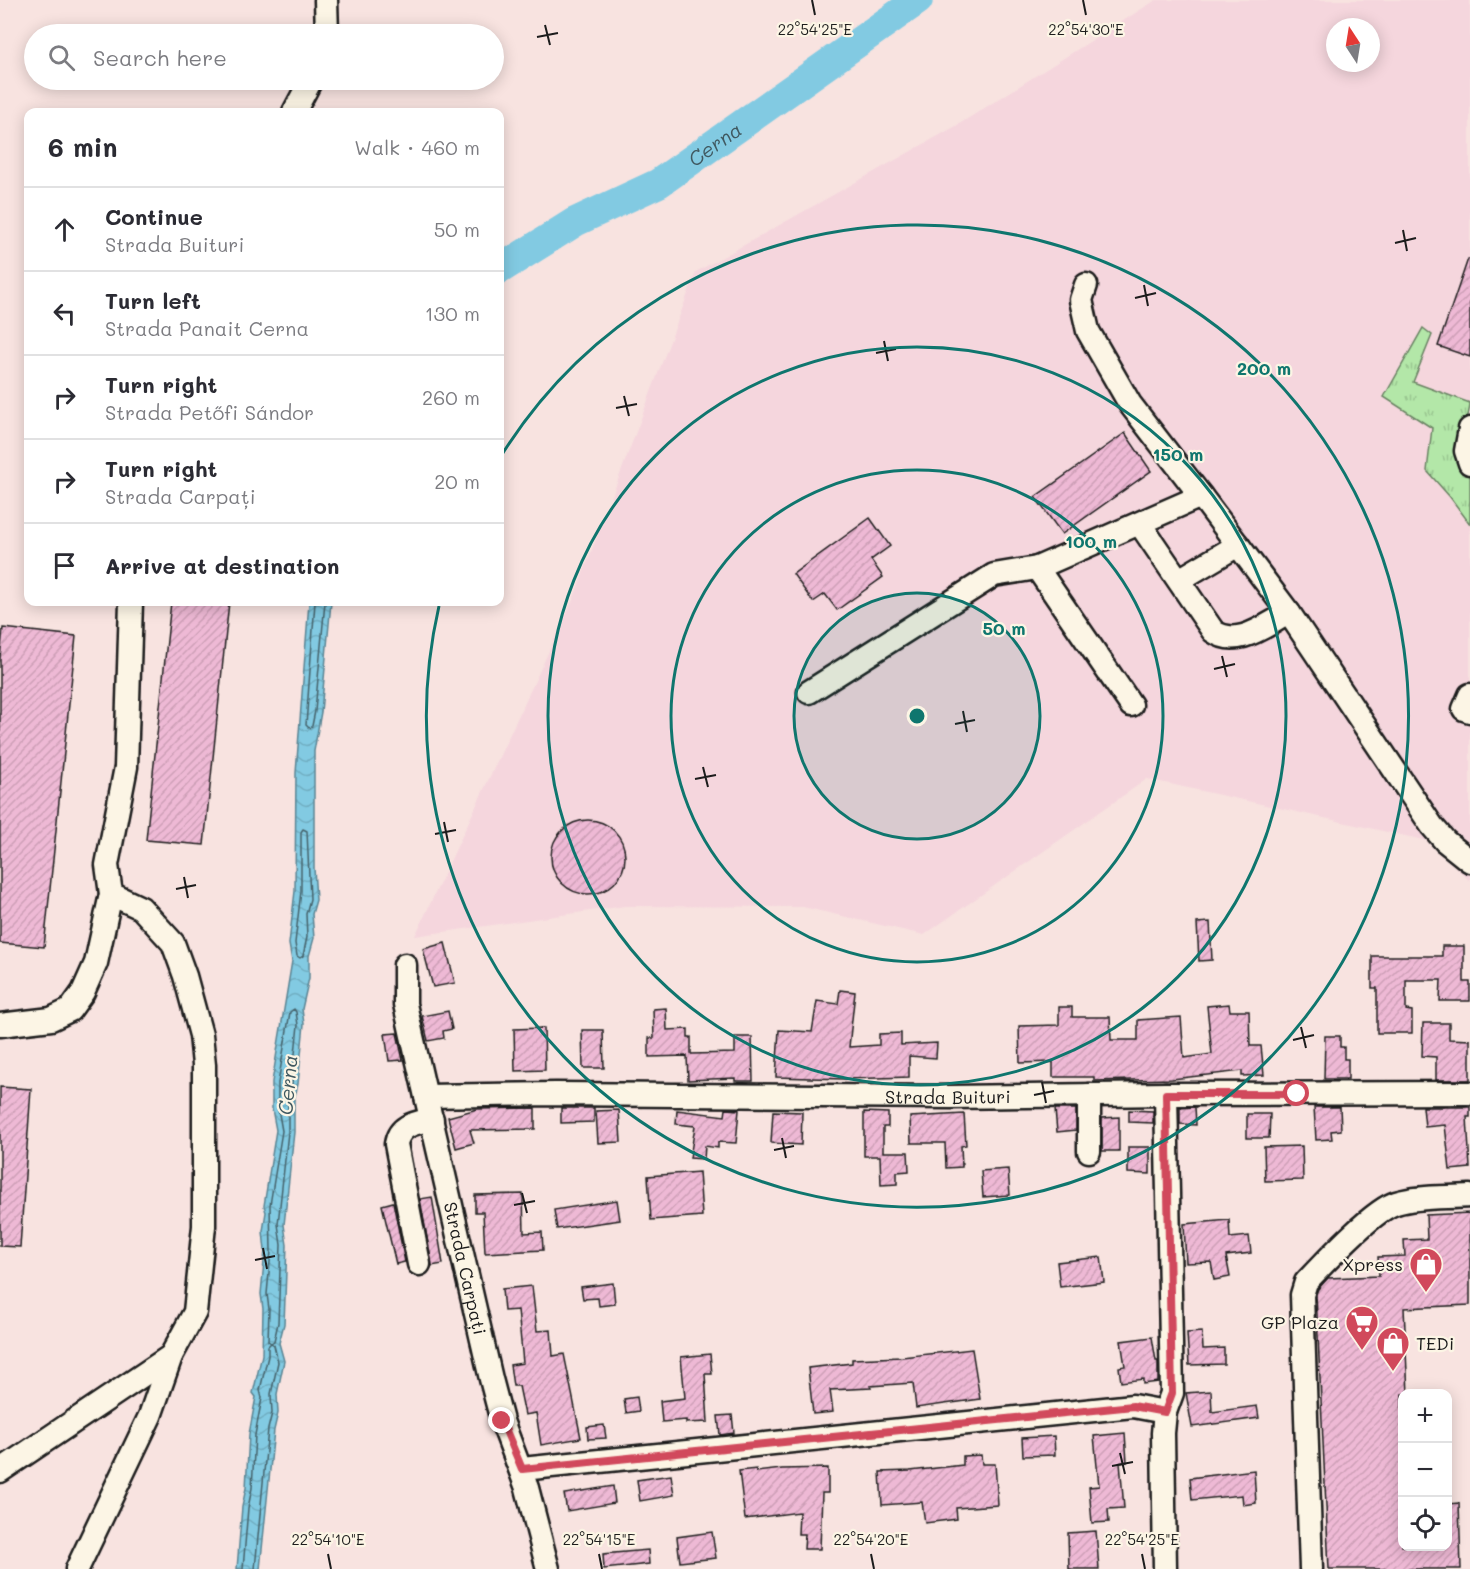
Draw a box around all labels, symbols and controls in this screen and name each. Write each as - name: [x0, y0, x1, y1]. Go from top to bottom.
- north arrow: [1326, 18, 1380, 72]
- text: 22°54'25"E: [778, 19, 853, 39]
- text: 22°54'30"E: [1048, 19, 1124, 39]
- search box: [24, 24, 504, 90]
- icon: search: [45, 41, 78, 74]
- text: Search here: [93, 43, 227, 72]
- water label: Cerna: [682, 116, 747, 172]
- text: 6 min: [48, 130, 117, 164]
- text: Walk · 460 m: [354, 134, 480, 160]
- text: Continue: [105, 202, 203, 231]
- icon: ahead: [48, 213, 81, 246]
- text: 50 m: [434, 216, 480, 242]
- text: Strada Buituri: [105, 231, 244, 257]
- text: Turn left: [105, 286, 201, 315]
- icon: left: [48, 297, 81, 330]
- text: 130 m: [425, 300, 480, 326]
- text: Strada Panait Cerna: [105, 315, 309, 341]
- text: 200 m: [1237, 356, 1291, 380]
- text: Turn right: [105, 370, 217, 399]
- icon: right: [48, 381, 81, 414]
- text: 260 m: [422, 384, 480, 410]
- text: Strada Petőfi Sándor: [105, 399, 314, 425]
- text: 150 m: [1153, 442, 1203, 466]
- text: Turn right: [105, 454, 217, 483]
- icon: right: [48, 465, 81, 498]
- text: 20 m: [434, 468, 480, 494]
- text: Strada Carpați: [105, 483, 256, 509]
- text: 100 m: [1065, 529, 1117, 553]
- icon: arrive: [48, 549, 81, 582]
- text: Arrive at destination: [105, 551, 340, 580]
- text: 50 m: [983, 616, 1025, 640]
- centre of rings: [907, 706, 927, 726]
- water label: Cerna: [271, 1054, 303, 1116]
- route start: [1283, 1080, 1309, 1106]
- street label: Strada Buituri: [885, 1084, 1011, 1109]
- street label: Strada Carpați: [439, 1199, 492, 1337]
- shop icon: Xpress: [1408, 1246, 1444, 1293]
- place label: Xpress: [1342, 1252, 1403, 1276]
- supermarket icon: GP Plaza: [1344, 1304, 1380, 1351]
- place label: GP Plaza: [1261, 1310, 1339, 1334]
- shop icon: TEDi: [1375, 1325, 1411, 1372]
- place label: TEDi: [1416, 1331, 1454, 1355]
- map controls: [1398, 1389, 1452, 1551]
- button: +: [1398, 1389, 1452, 1443]
- route end: [488, 1407, 514, 1433]
- button: −: [1398, 1443, 1452, 1497]
- button: locate: [1398, 1497, 1452, 1551]
- text: 22°54'10"E: [291, 1529, 365, 1549]
- text: 22°54'15"E: [563, 1529, 636, 1549]
- text: 22°54'20"E: [834, 1529, 909, 1549]
- text: 22°54'25"E: [1105, 1529, 1180, 1549]

